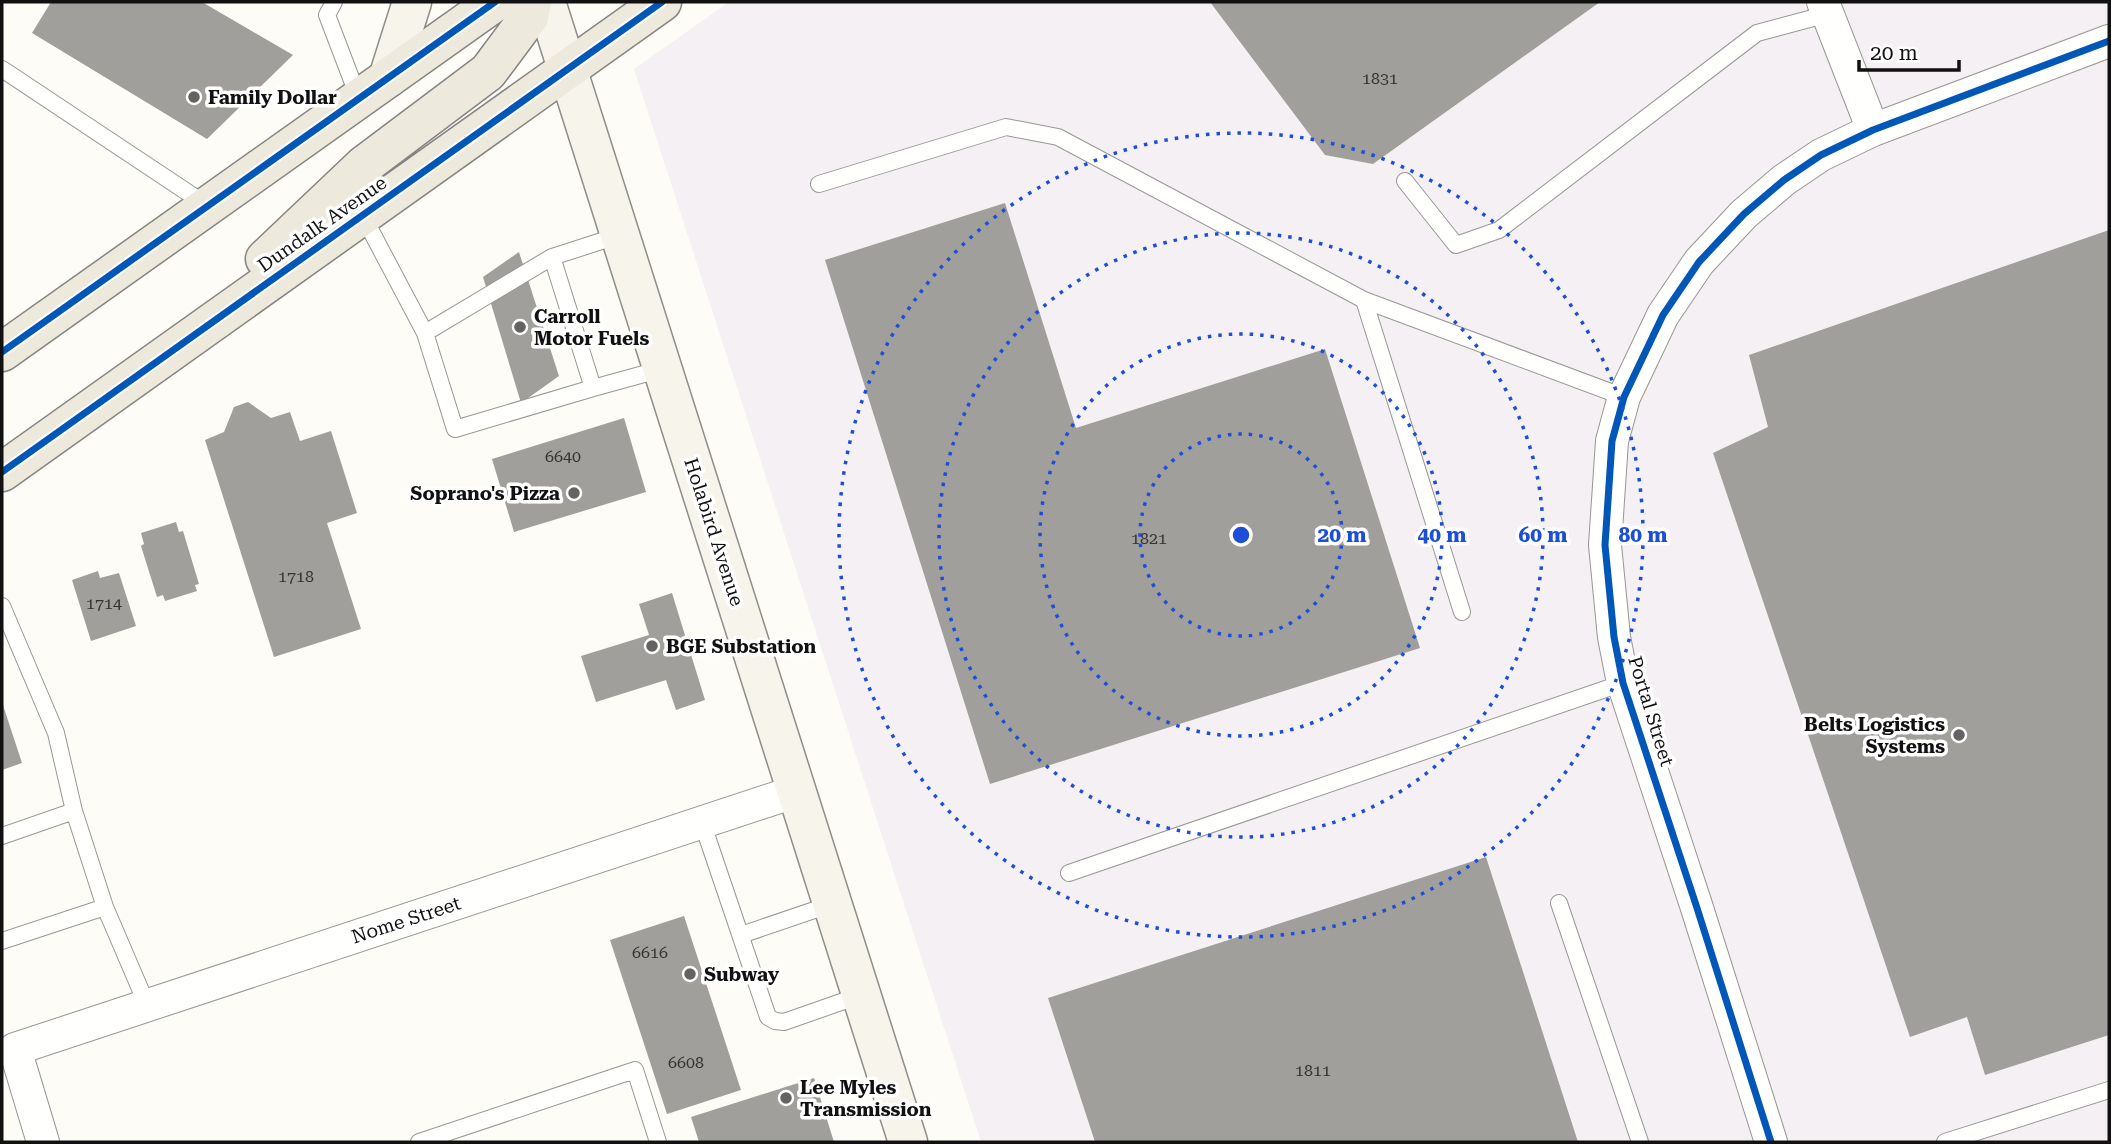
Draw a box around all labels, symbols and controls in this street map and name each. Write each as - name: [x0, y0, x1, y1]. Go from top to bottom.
- scale bar: [1859, 28, 1959, 72]
- text: 20 m: [1870, 41, 1918, 65]
- house number: 1831: [1362, 69, 1398, 88]
- place label: Family Dollar: [208, 86, 337, 109]
- marker: Family Dollar: [186, 89, 202, 105]
- street label: Dundalk Avenue: [253, 171, 391, 277]
- place label: Carroll Motor Fuels: [534, 305, 649, 350]
- marker: Carroll Motor Fuels: [512, 319, 528, 335]
- house number: 6640: [545, 447, 581, 466]
- street label: Holabird Avenue: [679, 455, 749, 609]
- place label: Soprano's Pizza: [410, 482, 560, 505]
- marker: Soprano's Pizza: [566, 485, 582, 501]
- centre of rings: [1229, 523, 1253, 547]
- text: 20 m: [1317, 523, 1367, 547]
- text: 40 m: [1417, 523, 1467, 547]
- text: 60 m: [1518, 523, 1568, 547]
- text: 80 m: [1618, 523, 1668, 547]
- house number: 1821: [1131, 529, 1167, 548]
- house number: 1718: [278, 567, 314, 586]
- house number: 1714: [86, 594, 122, 613]
- place label: BGE Substation: [666, 635, 817, 658]
- marker: BGE Substation: [644, 638, 660, 654]
- street label: Portal Street: [1623, 653, 1679, 769]
- place label: Belts Logistics Systems: [1804, 713, 1945, 758]
- marker: Belts Logistics Systems: [1951, 727, 1967, 743]
- street label: Nome Street: [348, 891, 464, 949]
- house number: 6616: [632, 943, 668, 962]
- place label: Subway: [704, 963, 780, 986]
- marker: Subway: [682, 966, 698, 982]
- house number: 6608: [668, 1053, 704, 1072]
- house number: 1811: [1295, 1061, 1331, 1080]
- place label: Lee Myles Transmission: [800, 1076, 932, 1121]
- marker: Lee Myles Transmission: [778, 1090, 794, 1106]

